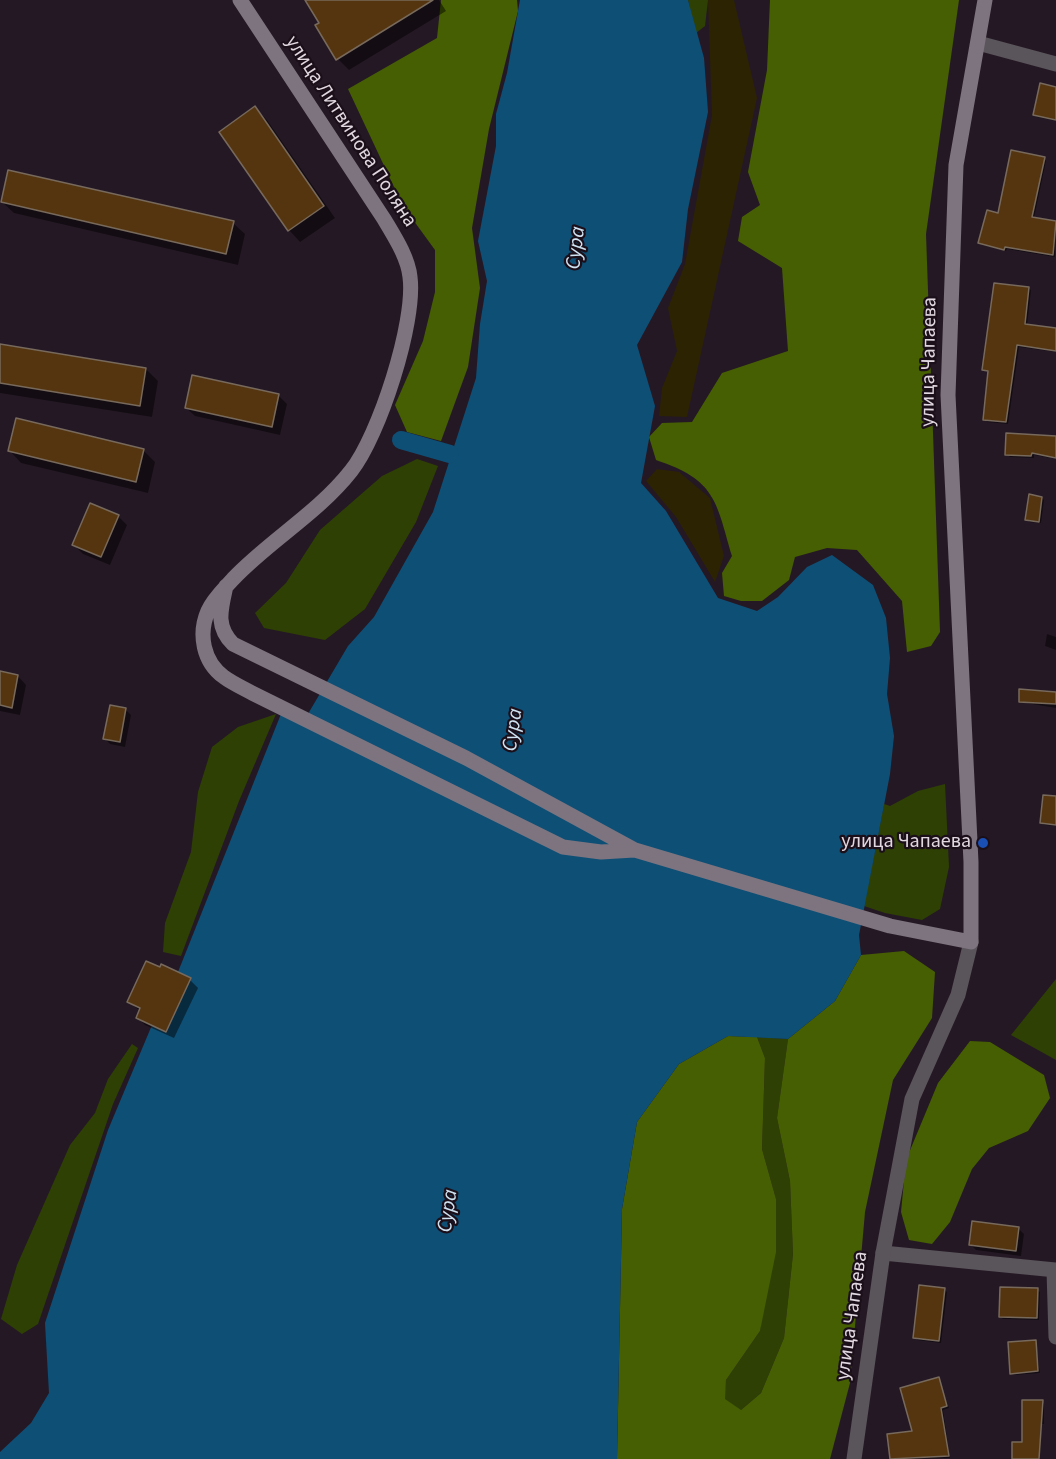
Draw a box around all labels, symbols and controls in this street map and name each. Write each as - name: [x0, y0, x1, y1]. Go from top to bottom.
- street label: улица Литвинова Поляна: [279, 32, 421, 232]
- water label: Сура: [562, 225, 592, 271]
- street label: улица Чапаева: [917, 297, 943, 427]
- water label: Сура: [499, 707, 529, 753]
- place label: улица Чапаева: [841, 831, 971, 855]
- marker: улица Чапаева: [976, 836, 990, 850]
- water label: Сура: [434, 1188, 464, 1234]
- street label: улица Чапаева: [832, 1250, 874, 1382]

